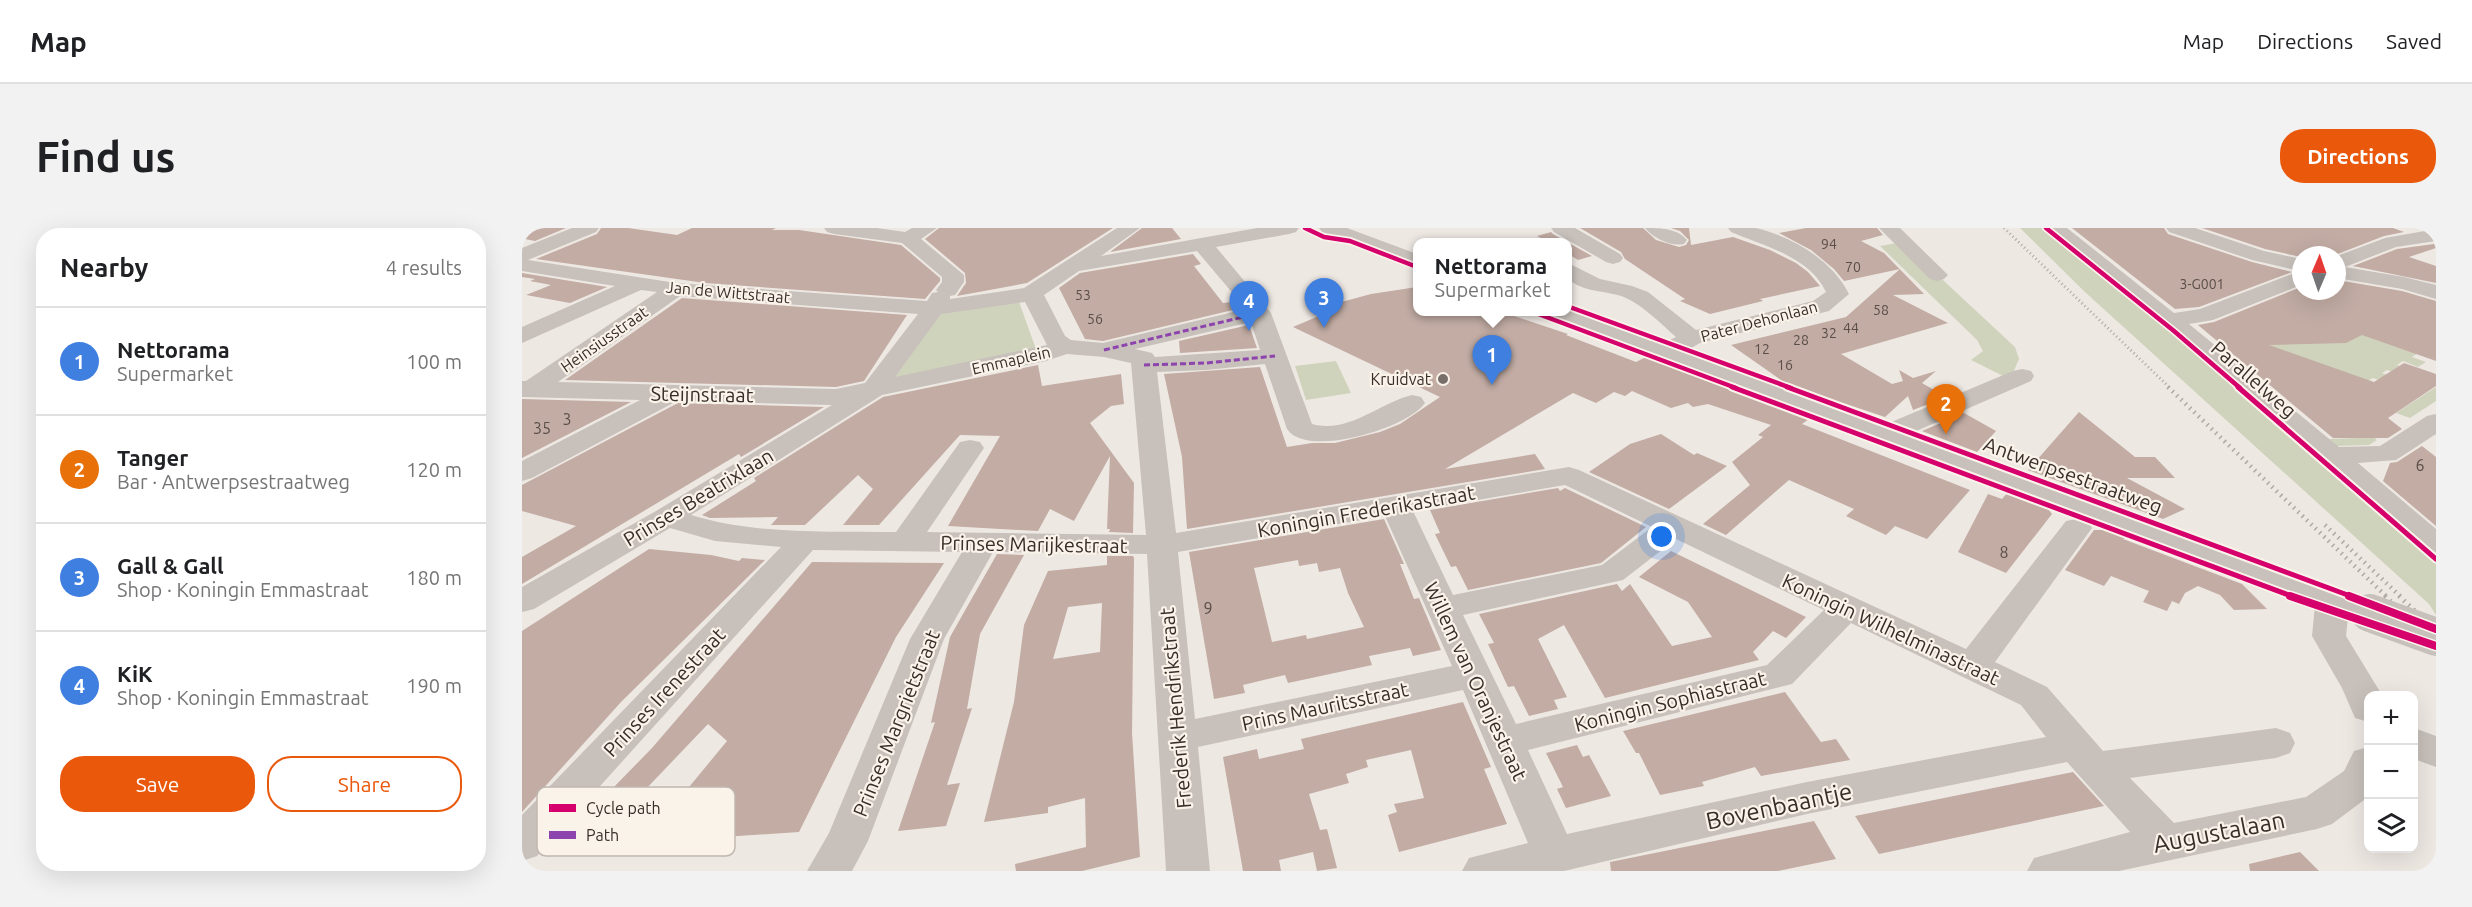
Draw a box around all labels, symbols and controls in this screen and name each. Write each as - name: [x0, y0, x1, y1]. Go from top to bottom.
- text: Map: [30, 26, 87, 57]
- text: Map: [2183, 29, 2224, 53]
- text: Directions: [2257, 29, 2353, 53]
- text: Saved: [2386, 29, 2442, 53]
- button: Directions: [2280, 129, 2436, 183]
- text: Find us: [36, 133, 175, 180]
- house number: 94: [1821, 236, 1837, 252]
- popup: [1413, 238, 1572, 316]
- north arrow: [2292, 246, 2346, 300]
- text: Nearby: [60, 253, 148, 282]
- text: Nettorama: [1435, 253, 1547, 278]
- text: 4 results: [386, 256, 462, 279]
- house number: 70: [1845, 259, 1861, 275]
- house number: 3-G001: [2180, 276, 2224, 292]
- street label: Jan de Wittstraat: [665, 278, 791, 306]
- text: Supermarket: [1435, 278, 1551, 301]
- pin: 3: [1304, 279, 1344, 328]
- pin: 4: [1230, 282, 1268, 331]
- house number: 53: [1075, 287, 1091, 303]
- street label: Pater Dehonlaan: [1699, 297, 1819, 345]
- street label: Heinsiusstraat: [557, 302, 651, 376]
- house number: 58: [1873, 302, 1889, 318]
- house number: 56: [1087, 311, 1103, 327]
- house number: 44: [1843, 320, 1859, 336]
- house number: 32: [1821, 325, 1837, 341]
- house number: 28: [1793, 332, 1809, 348]
- pin: 1: [1472, 336, 1512, 385]
- street label: Parallelweg: [2207, 336, 2301, 422]
- text: Nettorama: [117, 337, 230, 362]
- house number: 12: [1754, 341, 1770, 357]
- street label: Emmaplein: [970, 342, 1052, 378]
- text: 1: [74, 350, 85, 373]
- text: 100 m: [406, 350, 462, 373]
- house number: 16: [1777, 357, 1793, 373]
- text: Supermarket: [117, 362, 233, 385]
- place label: Kruidvat: [1371, 370, 1432, 388]
- marker: Kruidvat: [1436, 372, 1450, 386]
- street label: Steijnstraat: [650, 382, 754, 406]
- pin: 2: [1926, 384, 1966, 434]
- house number: 3: [562, 410, 572, 428]
- house number: 35: [533, 419, 551, 437]
- street label: Antwerpsestraatweg: [1981, 432, 2165, 518]
- street label: Prinses Beatrixlaan: [619, 443, 777, 551]
- text: Tanger: [117, 445, 188, 470]
- house number: 6: [2415, 456, 2425, 474]
- text: 2: [74, 458, 85, 481]
- text: 120 m: [406, 458, 462, 481]
- text: Bar · Antwerpsestraatweg: [117, 470, 350, 493]
- street label: Koningin Frederikastraat: [1255, 481, 1477, 541]
- your location: [1647, 522, 1676, 551]
- street label: Prinses Marijkestraat: [940, 531, 1128, 557]
- house number: 8: [1999, 543, 2009, 561]
- text: Gall & Gall: [117, 553, 224, 578]
- text: 3: [74, 566, 85, 589]
- text: 180 m: [406, 566, 462, 589]
- street label: Koningin Wilhelminastraat: [1779, 569, 2003, 689]
- text: Shop · Koningin Emmastraat: [117, 578, 369, 601]
- street label: Willem van Oranjestraat: [1420, 578, 1532, 784]
- house number: 9: [1203, 599, 1213, 617]
- street label: Frederik Hendrikstraat: [1155, 606, 1195, 810]
- street label: Prinses Irenestraat: [598, 623, 730, 761]
- street label: Prinses Margrietstraat: [848, 626, 944, 820]
- text: KiK: [117, 661, 153, 686]
- street label: Koningin Sophiastraat: [1572, 666, 1768, 736]
- text: 4: [74, 674, 85, 697]
- text: 190 m: [406, 674, 462, 697]
- street label: Prins Mauritsstraat: [1240, 677, 1410, 735]
- text: Shop · Koningin Emmastraat: [117, 686, 369, 709]
- map controls: [2364, 691, 2418, 853]
- button: +: [2364, 691, 2418, 745]
- button: −: [2364, 745, 2418, 799]
- button: Save: [60, 756, 255, 812]
- button: Share: [267, 756, 462, 812]
- street label: Bovenbaantje: [1703, 777, 1855, 835]
- legend: [537, 787, 735, 856]
- text: Cycle path: [586, 799, 661, 817]
- button: layers: [2364, 799, 2418, 853]
- street label: Augustalaan: [2151, 806, 2287, 858]
- text: Path: [586, 826, 619, 844]

